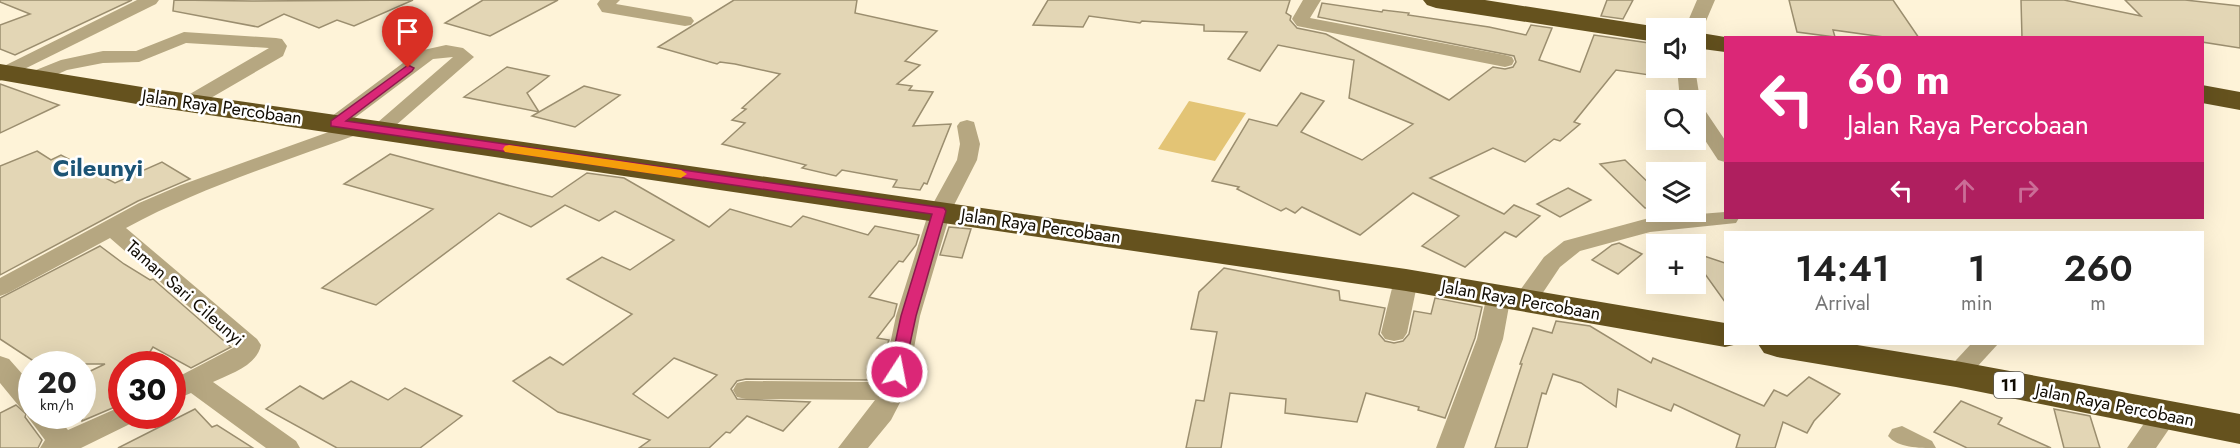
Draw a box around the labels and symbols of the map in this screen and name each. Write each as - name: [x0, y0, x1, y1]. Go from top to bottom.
- pin: [382, 6, 433, 68]
- street label: Jalan Raya Percobaan: [138, 83, 304, 131]
- district label: Cileunyi: [53, 150, 143, 185]
- street label: Jalan Raya Percobaan: [957, 202, 1123, 250]
- street label: Taman Sari Cileunyi: [120, 234, 250, 352]
- street label: Jalan Raya Percobaan: [1437, 273, 1603, 327]
- position arrow: [865, 340, 929, 404]
- speed limit sign: 30: [108, 351, 186, 429]
- road number: 11: [1994, 372, 2024, 398]
- street label: Jalan Raya Percobaan: [2031, 376, 2197, 433]

